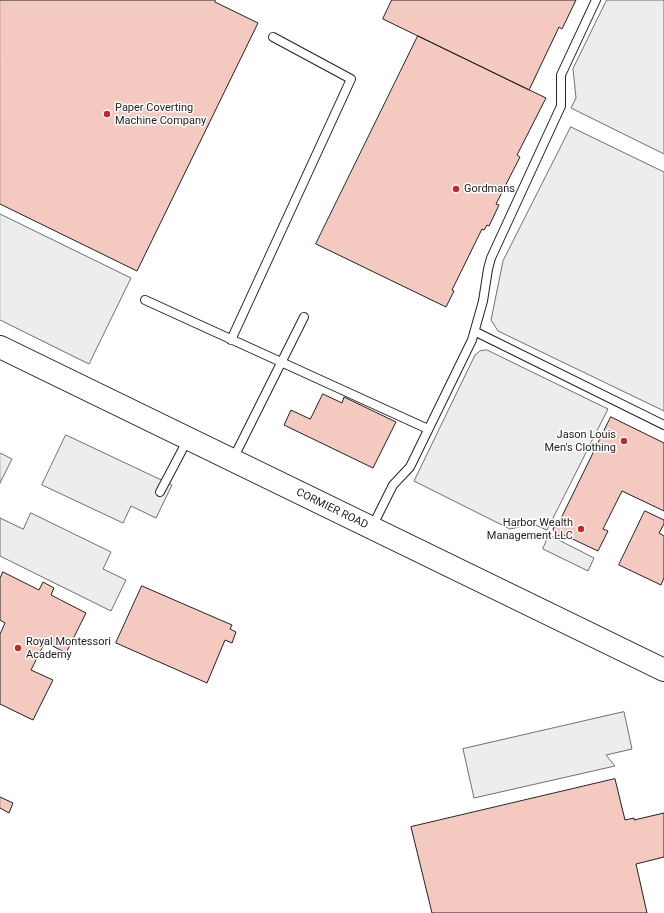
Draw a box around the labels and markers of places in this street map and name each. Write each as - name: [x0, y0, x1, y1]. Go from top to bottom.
- place label: Paper Coverting Machine Company: [115, 101, 206, 127]
- marker: Paper Coverting Machine Company: [102, 109, 112, 119]
- place label: Gordmans: [464, 182, 515, 196]
- marker: Gordmans: [451, 184, 461, 194]
- place label: Jason Louis Men's Clothing: [544, 428, 616, 454]
- marker: Jason Louis Men's Clothing: [619, 436, 629, 446]
- place label: Harbor Wealth Management LLC: [487, 516, 573, 542]
- marker: Harbor Wealth Management LLC: [576, 524, 586, 534]
- place label: Royal Montessori Academy: [26, 635, 111, 661]
- marker: Royal Montessori Academy: [13, 643, 23, 653]

